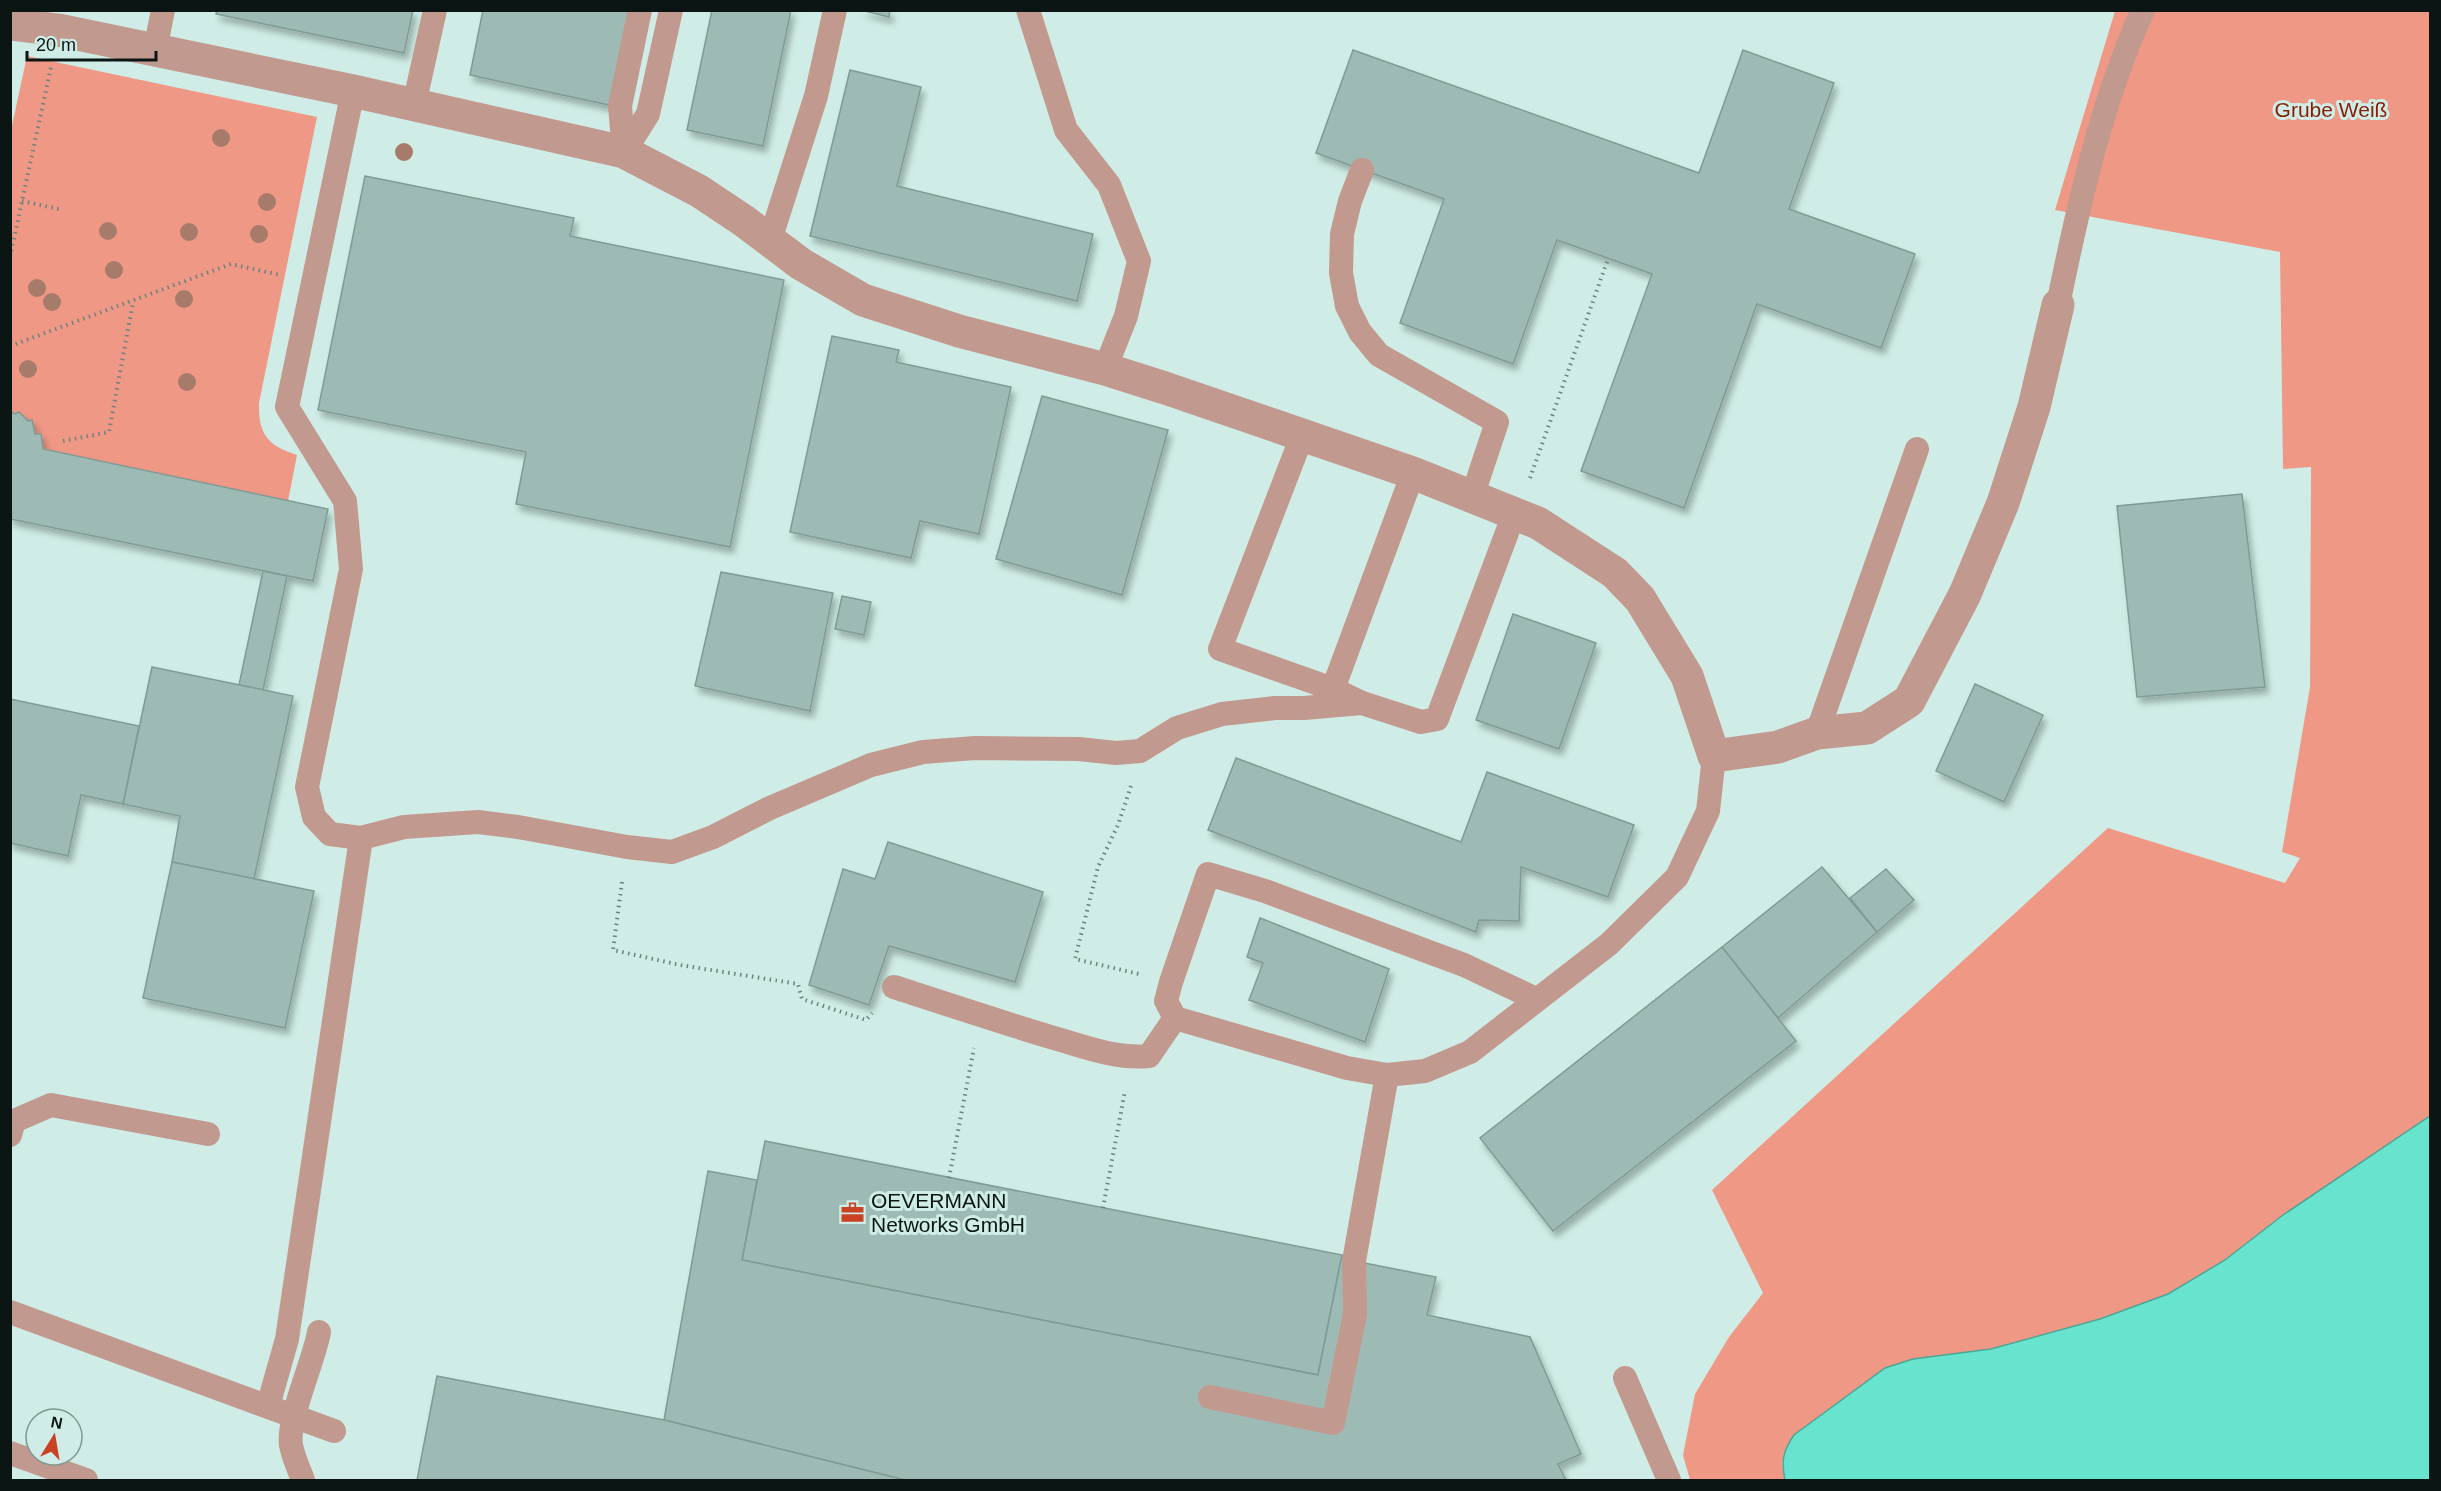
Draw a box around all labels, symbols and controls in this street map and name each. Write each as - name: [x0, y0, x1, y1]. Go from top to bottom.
- scale bar: [27, 24, 156, 62]
- text: 20 m: [36, 35, 76, 55]
- park label: Grube Weiß: [2275, 98, 2387, 121]
- place label: OEVERMANN Networks GmbH: [871, 1189, 1025, 1236]
- office icon: OEVERMANN Networks GmbH: [840, 1199, 866, 1225]
- north arrow: [24, 1407, 84, 1467]
- text: N: [49, 1413, 64, 1432]

